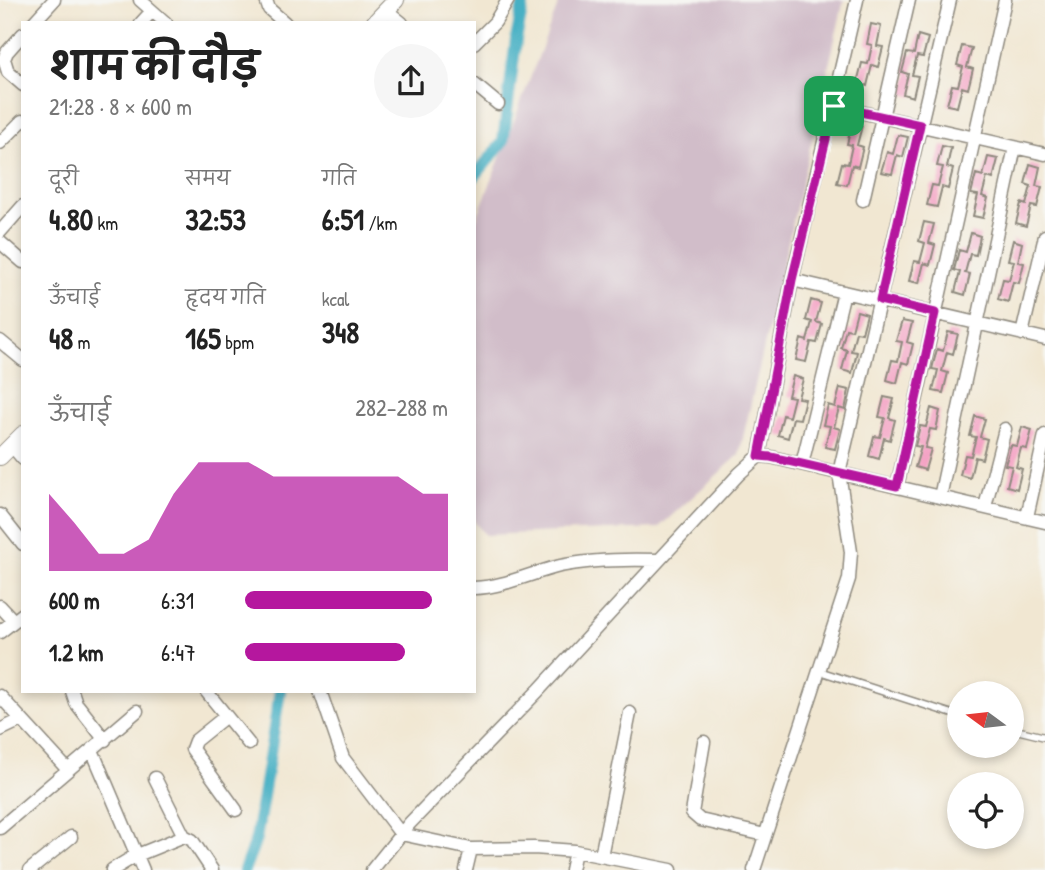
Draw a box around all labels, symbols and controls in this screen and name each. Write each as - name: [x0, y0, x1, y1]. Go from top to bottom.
- text: शाम की दौड़: [49, 39, 259, 91]
- button: share: [374, 44, 448, 118]
- pin: [804, 76, 864, 136]
- icon: arrive: [815, 87, 853, 125]
- text: 21:28 · 8 × 600 m: [49, 91, 192, 122]
- text: दूरी: [49, 165, 79, 191]
- text: समय: [185, 165, 231, 191]
- text: गति: [322, 165, 356, 191]
- text: 4.80: [49, 199, 93, 239]
- text: 32:53: [185, 199, 246, 239]
- text: 6:51: [322, 199, 364, 239]
- text: km: [93, 210, 118, 236]
- text: /km: [364, 210, 397, 236]
- text: ऊँचाई: [49, 284, 100, 310]
- text: हृदय गति: [185, 284, 266, 310]
- text: kcal: [322, 286, 349, 312]
- text: 348: [322, 312, 359, 352]
- text: 48: [49, 318, 73, 358]
- text: 165: [185, 318, 221, 358]
- text: m: [73, 329, 91, 355]
- text: bpm: [221, 329, 254, 355]
- text: 282–288 m: [355, 392, 448, 423]
- text: ऊँचाई: [49, 397, 111, 428]
- text: 600 m: [49, 585, 100, 616]
- text: 6:31: [161, 585, 194, 616]
- text: 1.2 km: [49, 637, 104, 668]
- text: 6:47: [161, 637, 196, 668]
- north arrow: [947, 681, 1024, 758]
- map controls: [947, 681, 1024, 849]
- button: locate: [947, 772, 1024, 849]

